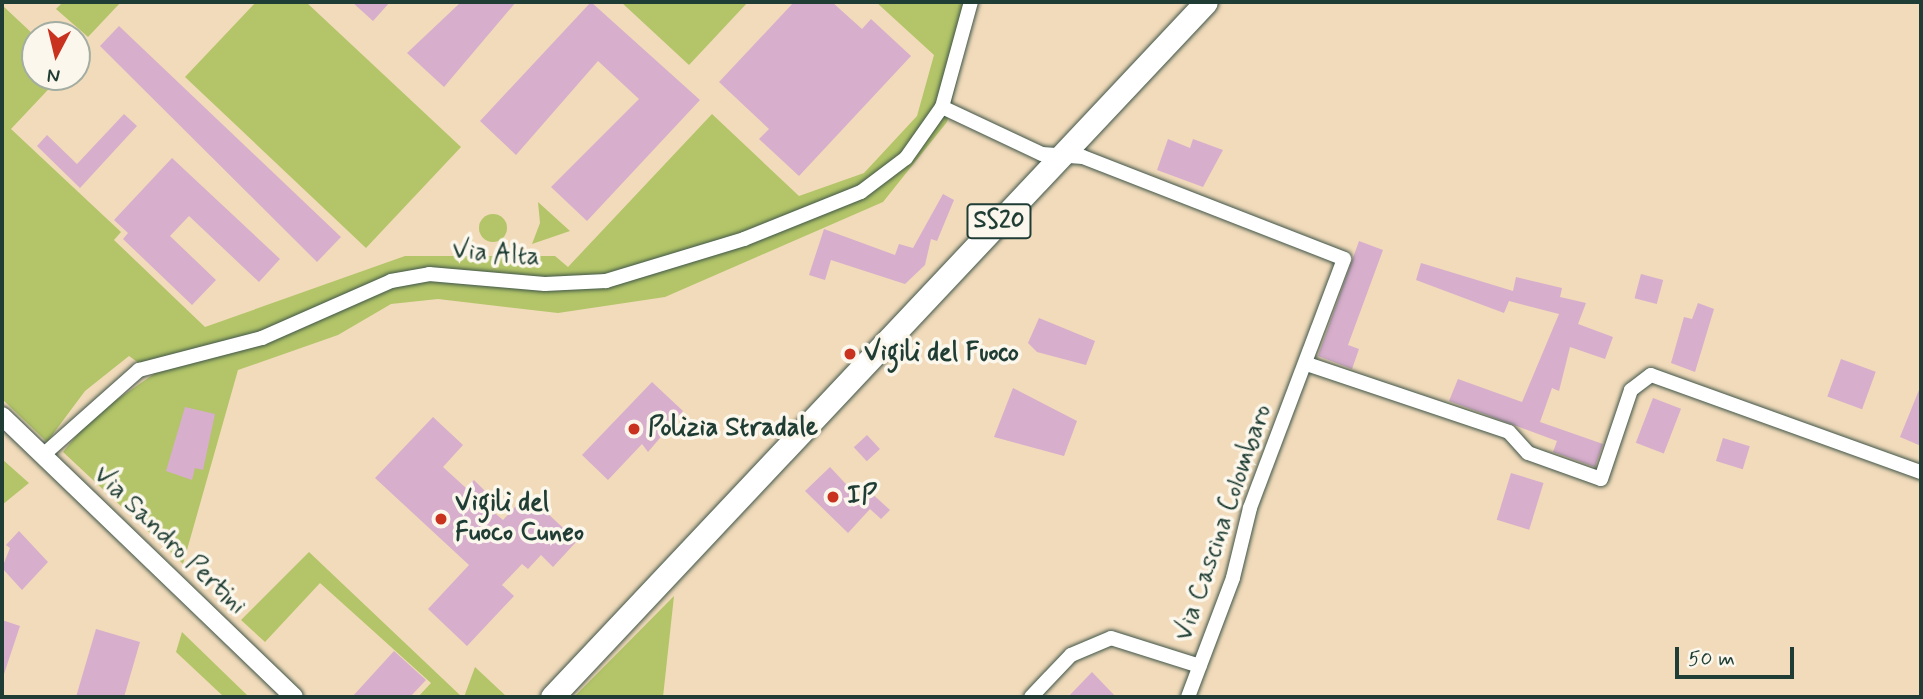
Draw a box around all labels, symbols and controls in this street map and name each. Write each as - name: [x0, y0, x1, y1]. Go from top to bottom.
- north arrow: [21, 21, 91, 91]
- text: N: [46, 62, 61, 89]
- road number: SS20: [966, 201, 1032, 242]
- street label: Via Alta: [451, 236, 541, 274]
- place label: Vigili del Fuoco: [864, 338, 1023, 370]
- marker: Vigili del Fuoco: [842, 346, 858, 362]
- street label: Via Cascina Colombaro: [1167, 394, 1281, 652]
- place label: Polizia Stradale: [648, 413, 818, 445]
- marker: Polizia Stradale: [626, 421, 642, 437]
- street label: Via Sandro Pertini: [87, 461, 251, 621]
- place label: IP: [847, 481, 877, 513]
- place label: Vigili del Fuoco Cuneo: [455, 488, 587, 550]
- marker: IP: [825, 489, 841, 505]
- marker: Vigili del Fuoco Cuneo: [433, 511, 449, 527]
- scale bar: [1678, 632, 1797, 676]
- text: 50 m: [1688, 645, 1735, 673]

